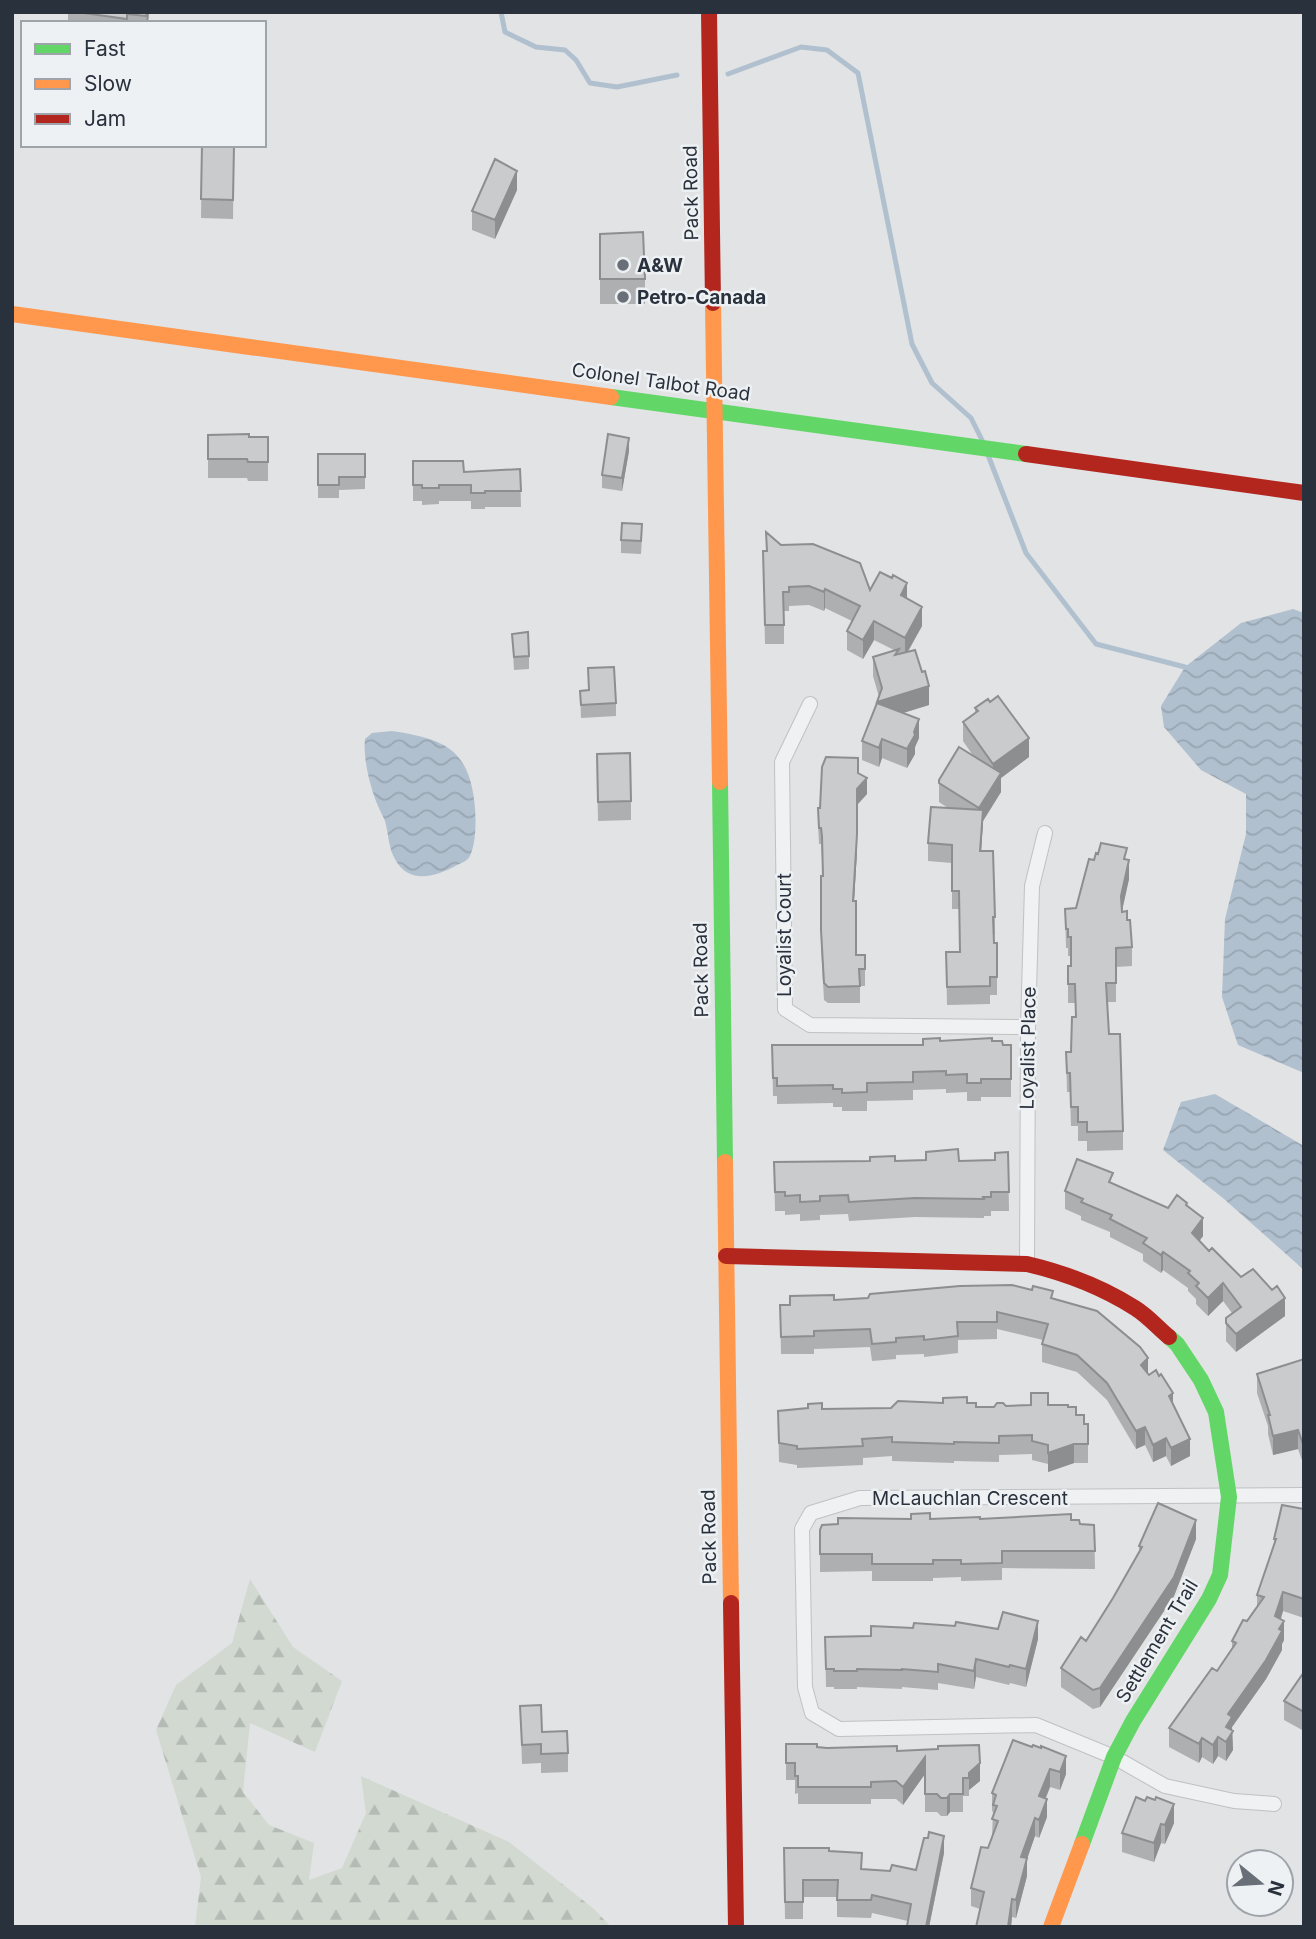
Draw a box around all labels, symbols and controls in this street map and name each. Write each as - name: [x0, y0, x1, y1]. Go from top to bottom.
- legend: [21, 21, 266, 147]
- text: Fast: [84, 36, 126, 61]
- text: Slow: [84, 71, 132, 96]
- text: Jam: [84, 106, 126, 131]
- street label: Pack Road: [679, 145, 703, 241]
- place label: A&W: [637, 254, 683, 277]
- marker: A&W: [615, 257, 631, 273]
- place label: Petro-Canada: [637, 286, 766, 309]
- marker: Petro-Canada: [615, 289, 631, 305]
- street label: Colonel Talbot Road: [570, 358, 752, 406]
- street label: Loyalist Court: [773, 873, 796, 997]
- street label: Pack Road: [689, 922, 713, 1018]
- street label: Loyalist Place: [1015, 986, 1041, 1110]
- street label: McLauchlan Crescent: [872, 1487, 1068, 1510]
- street label: Pack Road: [697, 1489, 721, 1585]
- street label: Settlement Trail: [1111, 1575, 1203, 1707]
- north arrow: [1225, 1848, 1295, 1918]
- text: N: [1263, 1878, 1289, 1899]

